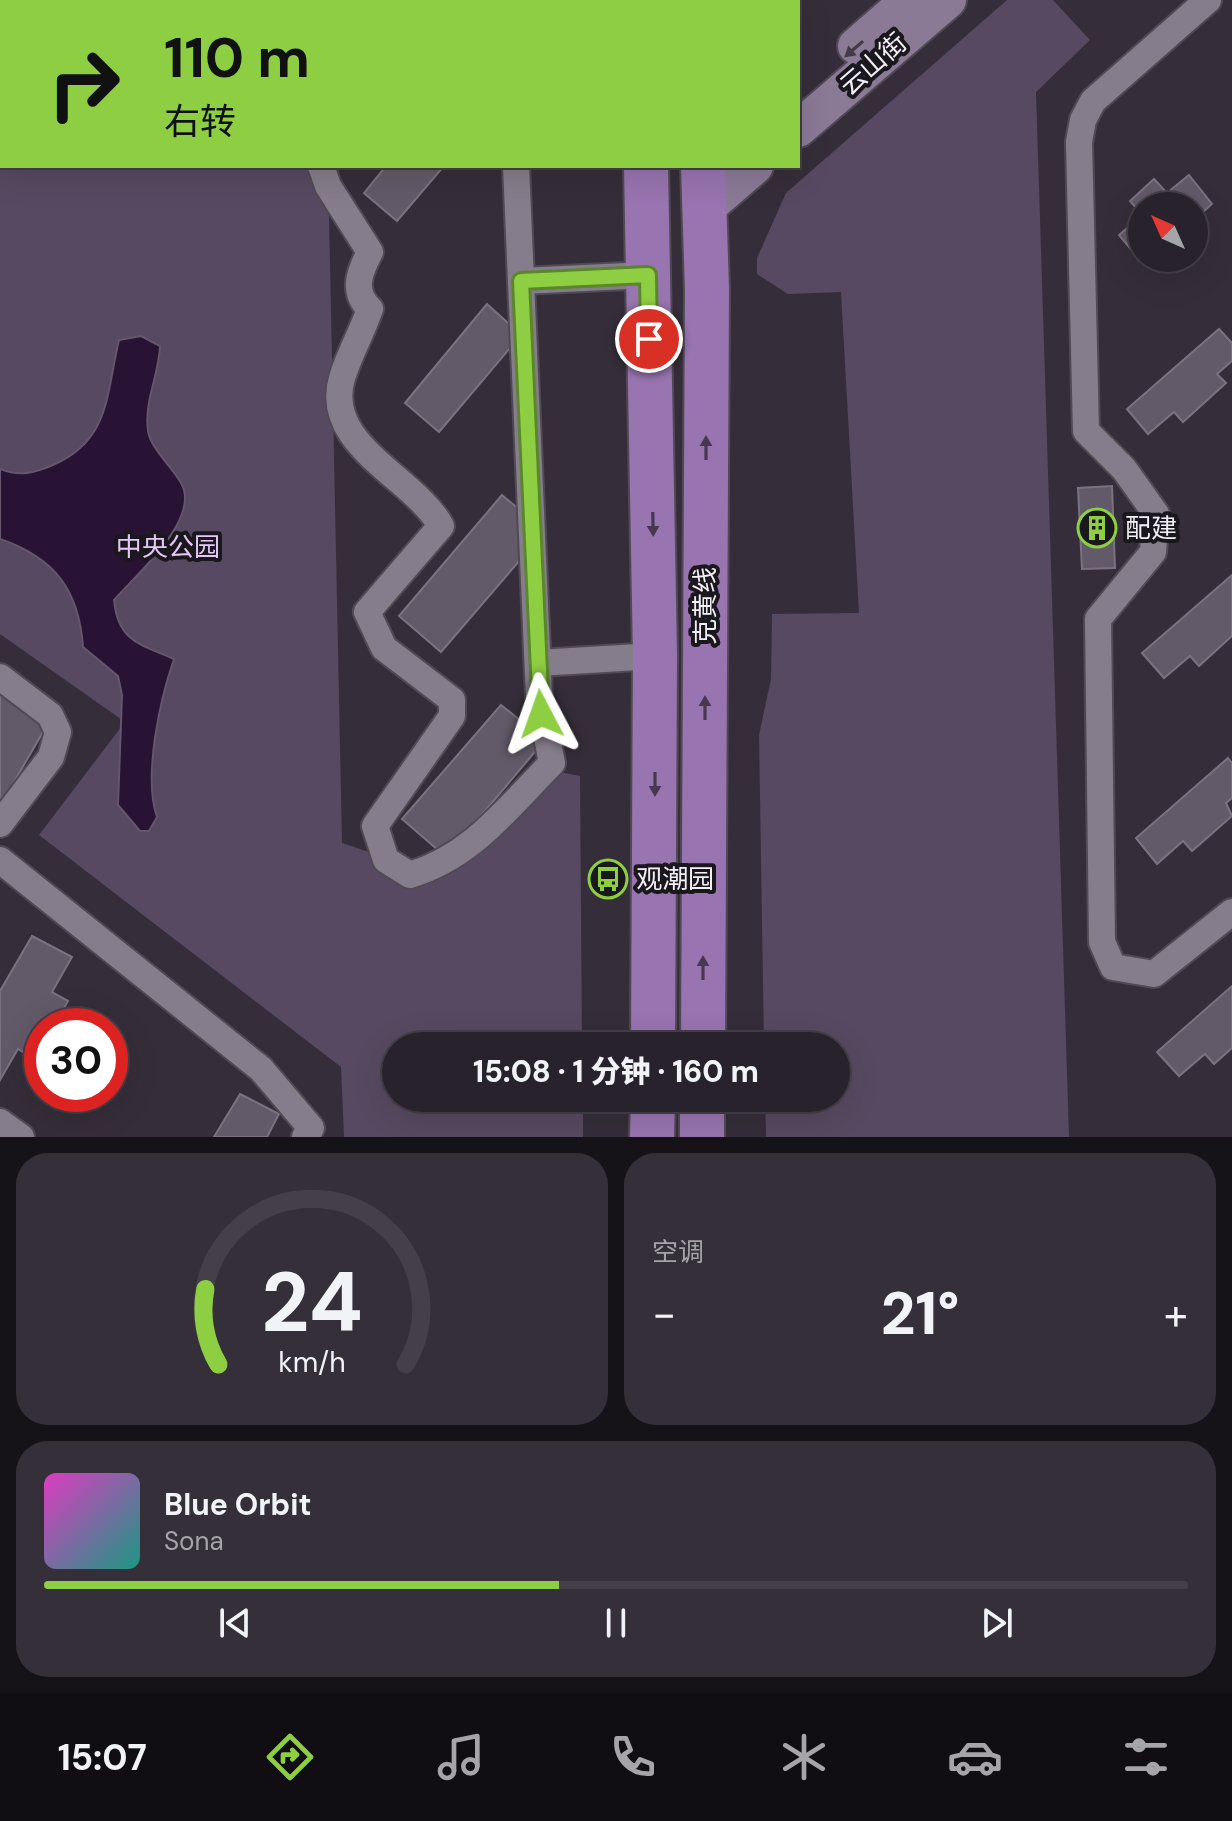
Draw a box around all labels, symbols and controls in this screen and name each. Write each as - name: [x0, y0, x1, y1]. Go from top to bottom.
- text: 110 m: [164, 21, 310, 94]
- street label: 云山街: [832, 26, 914, 102]
- icon: right: [32, 32, 136, 136]
- one-way arrow: [844, 39, 863, 57]
- text: 右转: [164, 98, 236, 145]
- north arrow: [1128, 192, 1208, 272]
- map controls: [1128, 192, 1208, 272]
- pin: [615, 305, 683, 373]
- icon: arrive: [627, 317, 671, 361]
- one-way arrow: [700, 435, 712, 460]
- building icon: 配建: [1076, 507, 1118, 549]
- place label: 配建: [1125, 511, 1177, 545]
- one-way arrow: [646, 512, 659, 537]
- park label: 中央公园: [116, 530, 220, 564]
- street label: 克黄线: [688, 567, 722, 645]
- position arrow: [499, 672, 583, 756]
- one-way arrow: [699, 695, 711, 720]
- one-way arrow: [649, 772, 661, 797]
- bus stop icon: 观潮园: [587, 858, 629, 900]
- place label: 观潮园: [636, 862, 714, 896]
- one-way arrow: [697, 955, 709, 980]
- speed limit sign: 30: [24, 1008, 128, 1112]
- text: 15:08 · 1 分钟 · 160 m: [473, 1052, 759, 1091]
- text: 空调: [652, 1235, 704, 1269]
- text: 24: [261, 1248, 363, 1357]
- text: 21°: [881, 1274, 959, 1353]
- text: −: [652, 1285, 676, 1343]
- text: +: [1164, 1285, 1188, 1343]
- text: km/h: [278, 1344, 346, 1381]
- text: Blue Orbit: [164, 1485, 311, 1524]
- text: Sona: [164, 1524, 224, 1558]
- icon: previous: [213, 1601, 257, 1645]
- icon: pause: [594, 1601, 638, 1645]
- icon: next: [975, 1601, 1019, 1645]
- icon: directions: [262, 1729, 318, 1785]
- icon: music: [433, 1729, 489, 1785]
- icon: phone: [605, 1729, 661, 1785]
- icon: climate: [776, 1729, 832, 1785]
- icon: car: [947, 1729, 1003, 1785]
- icon: filters: [1118, 1729, 1174, 1785]
- text: 15:07: [58, 1734, 147, 1781]

